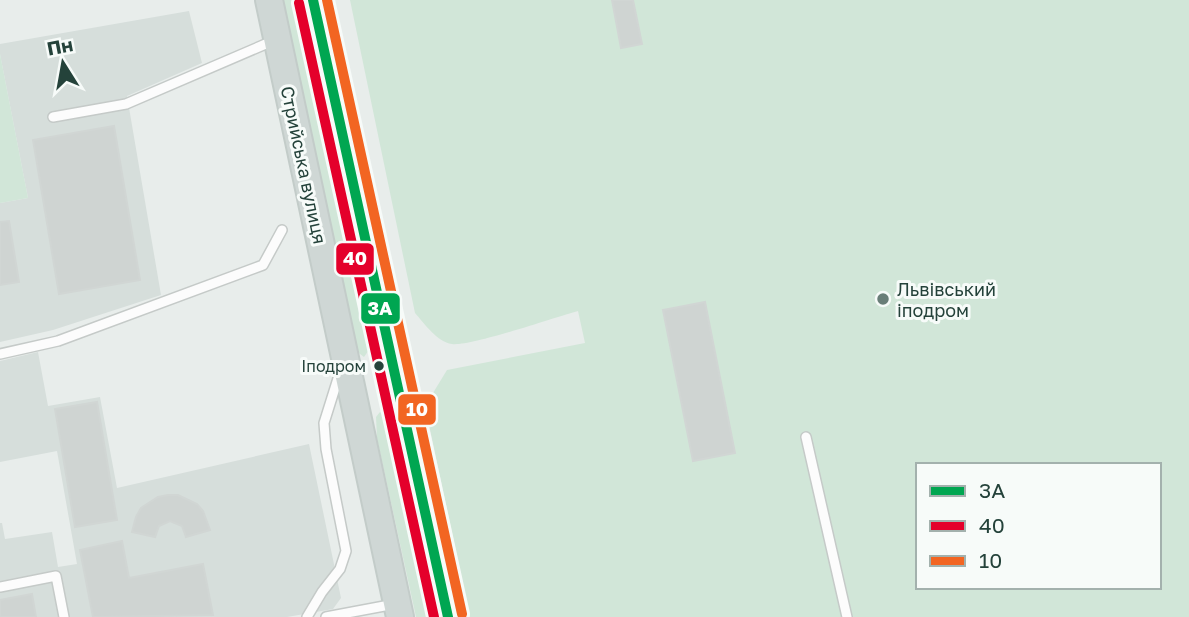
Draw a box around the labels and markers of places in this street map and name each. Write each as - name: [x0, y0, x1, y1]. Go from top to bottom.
- place label: Львівський іподром: [897, 278, 996, 321]
- marker: Львівський іподром: [875, 291, 891, 307]
- place label: Іподром: [301, 356, 366, 376]
- marker: Іподром: [372, 359, 386, 373]

